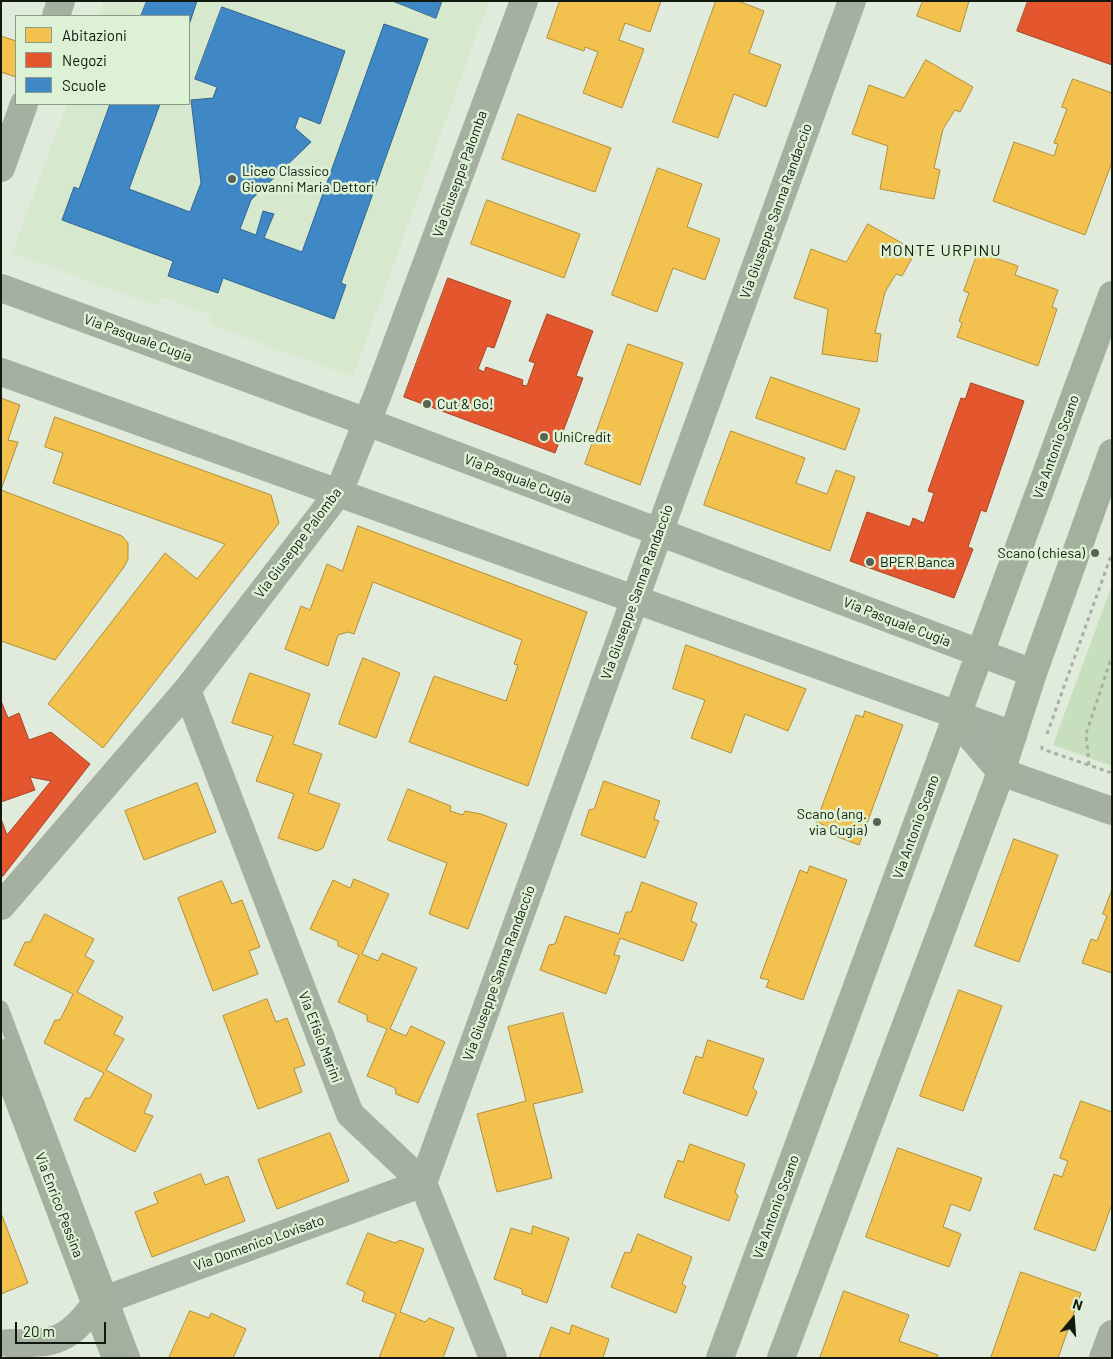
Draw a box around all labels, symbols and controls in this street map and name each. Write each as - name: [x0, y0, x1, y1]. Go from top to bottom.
- legend: [15, 15, 190, 105]
- text: Abitazioni: [62, 26, 127, 44]
- text: Negozi: [62, 51, 107, 69]
- text: Scuole: [62, 76, 106, 94]
- street label: Via Giuseppe Palomba: [429, 108, 491, 240]
- street label: Via Giuseppe Sanna Randaccio: [736, 121, 816, 301]
- place label: Liceo Classico Giovanni Maria Dettori: [242, 163, 375, 196]
- marker: Liceo Classico Giovanni Maria Dettori: [226, 173, 238, 185]
- district label: MONTE URPINU: [879, 241, 1003, 261]
- street label: Via Pasquale Cugia: [82, 311, 194, 365]
- street label: Via Antonio Scano: [1029, 393, 1083, 501]
- place label: Cut & Go!: [437, 396, 494, 412]
- marker: Cut & Go!: [421, 398, 433, 410]
- place label: UniCredit: [554, 429, 611, 445]
- marker: UniCredit: [538, 431, 550, 443]
- street label: Via Pasquale Cugia: [462, 451, 574, 507]
- street label: Via Giuseppe Palomba: [251, 484, 345, 602]
- street label: Via Giuseppe Sanna Randaccio: [597, 502, 677, 682]
- place label: Scano (chiesa): [998, 545, 1085, 561]
- marker: Scano (chiesa): [1089, 547, 1101, 559]
- place label: BPER Banca: [880, 554, 955, 570]
- marker: BPER Banca: [864, 556, 876, 568]
- street label: Via Pasquale Cugia: [841, 594, 953, 650]
- street label: Via Antonio Scano: [889, 773, 943, 881]
- place label: Scano (ang. via Cugia): [797, 806, 867, 839]
- marker: Scano (ang. via Cugia): [871, 816, 883, 828]
- street label: Via Giuseppe Sanna Randaccio: [459, 883, 539, 1063]
- street label: Via Efisio Marini: [295, 989, 345, 1085]
- street label: Via Enrico Pessina: [31, 1150, 87, 1260]
- street label: Via Antonio Scano: [749, 1153, 803, 1261]
- street label: Via Domenico Lovisato: [191, 1212, 327, 1274]
- north arrow: [1048, 1294, 1098, 1344]
- text: N: [1071, 1295, 1085, 1314]
- scale bar: [18, 1312, 109, 1344]
- text: 20 m: [23, 1322, 55, 1340]

